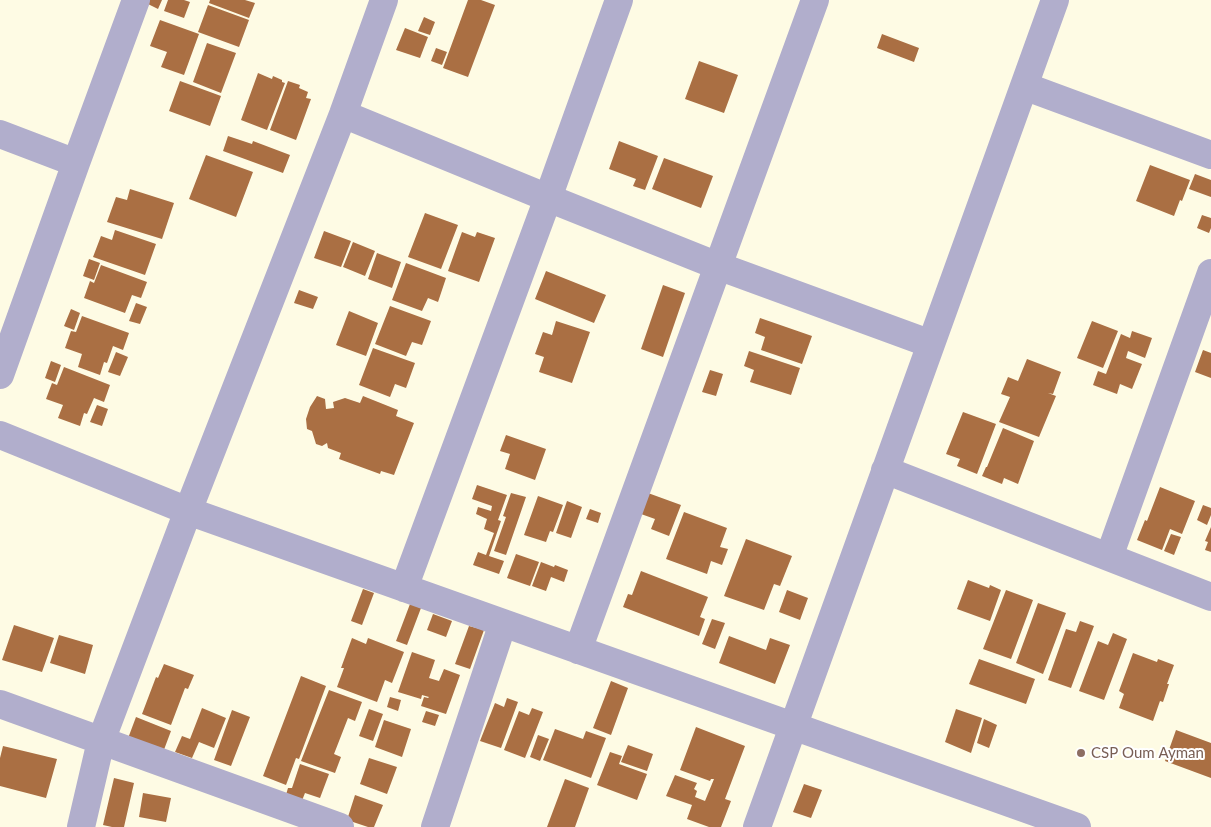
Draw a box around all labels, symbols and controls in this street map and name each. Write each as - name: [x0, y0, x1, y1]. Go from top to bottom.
- place label: CSP Oum Ayman: [1091, 744, 1204, 762]
- marker: CSP Oum Ayman: [1075, 747, 1087, 759]

